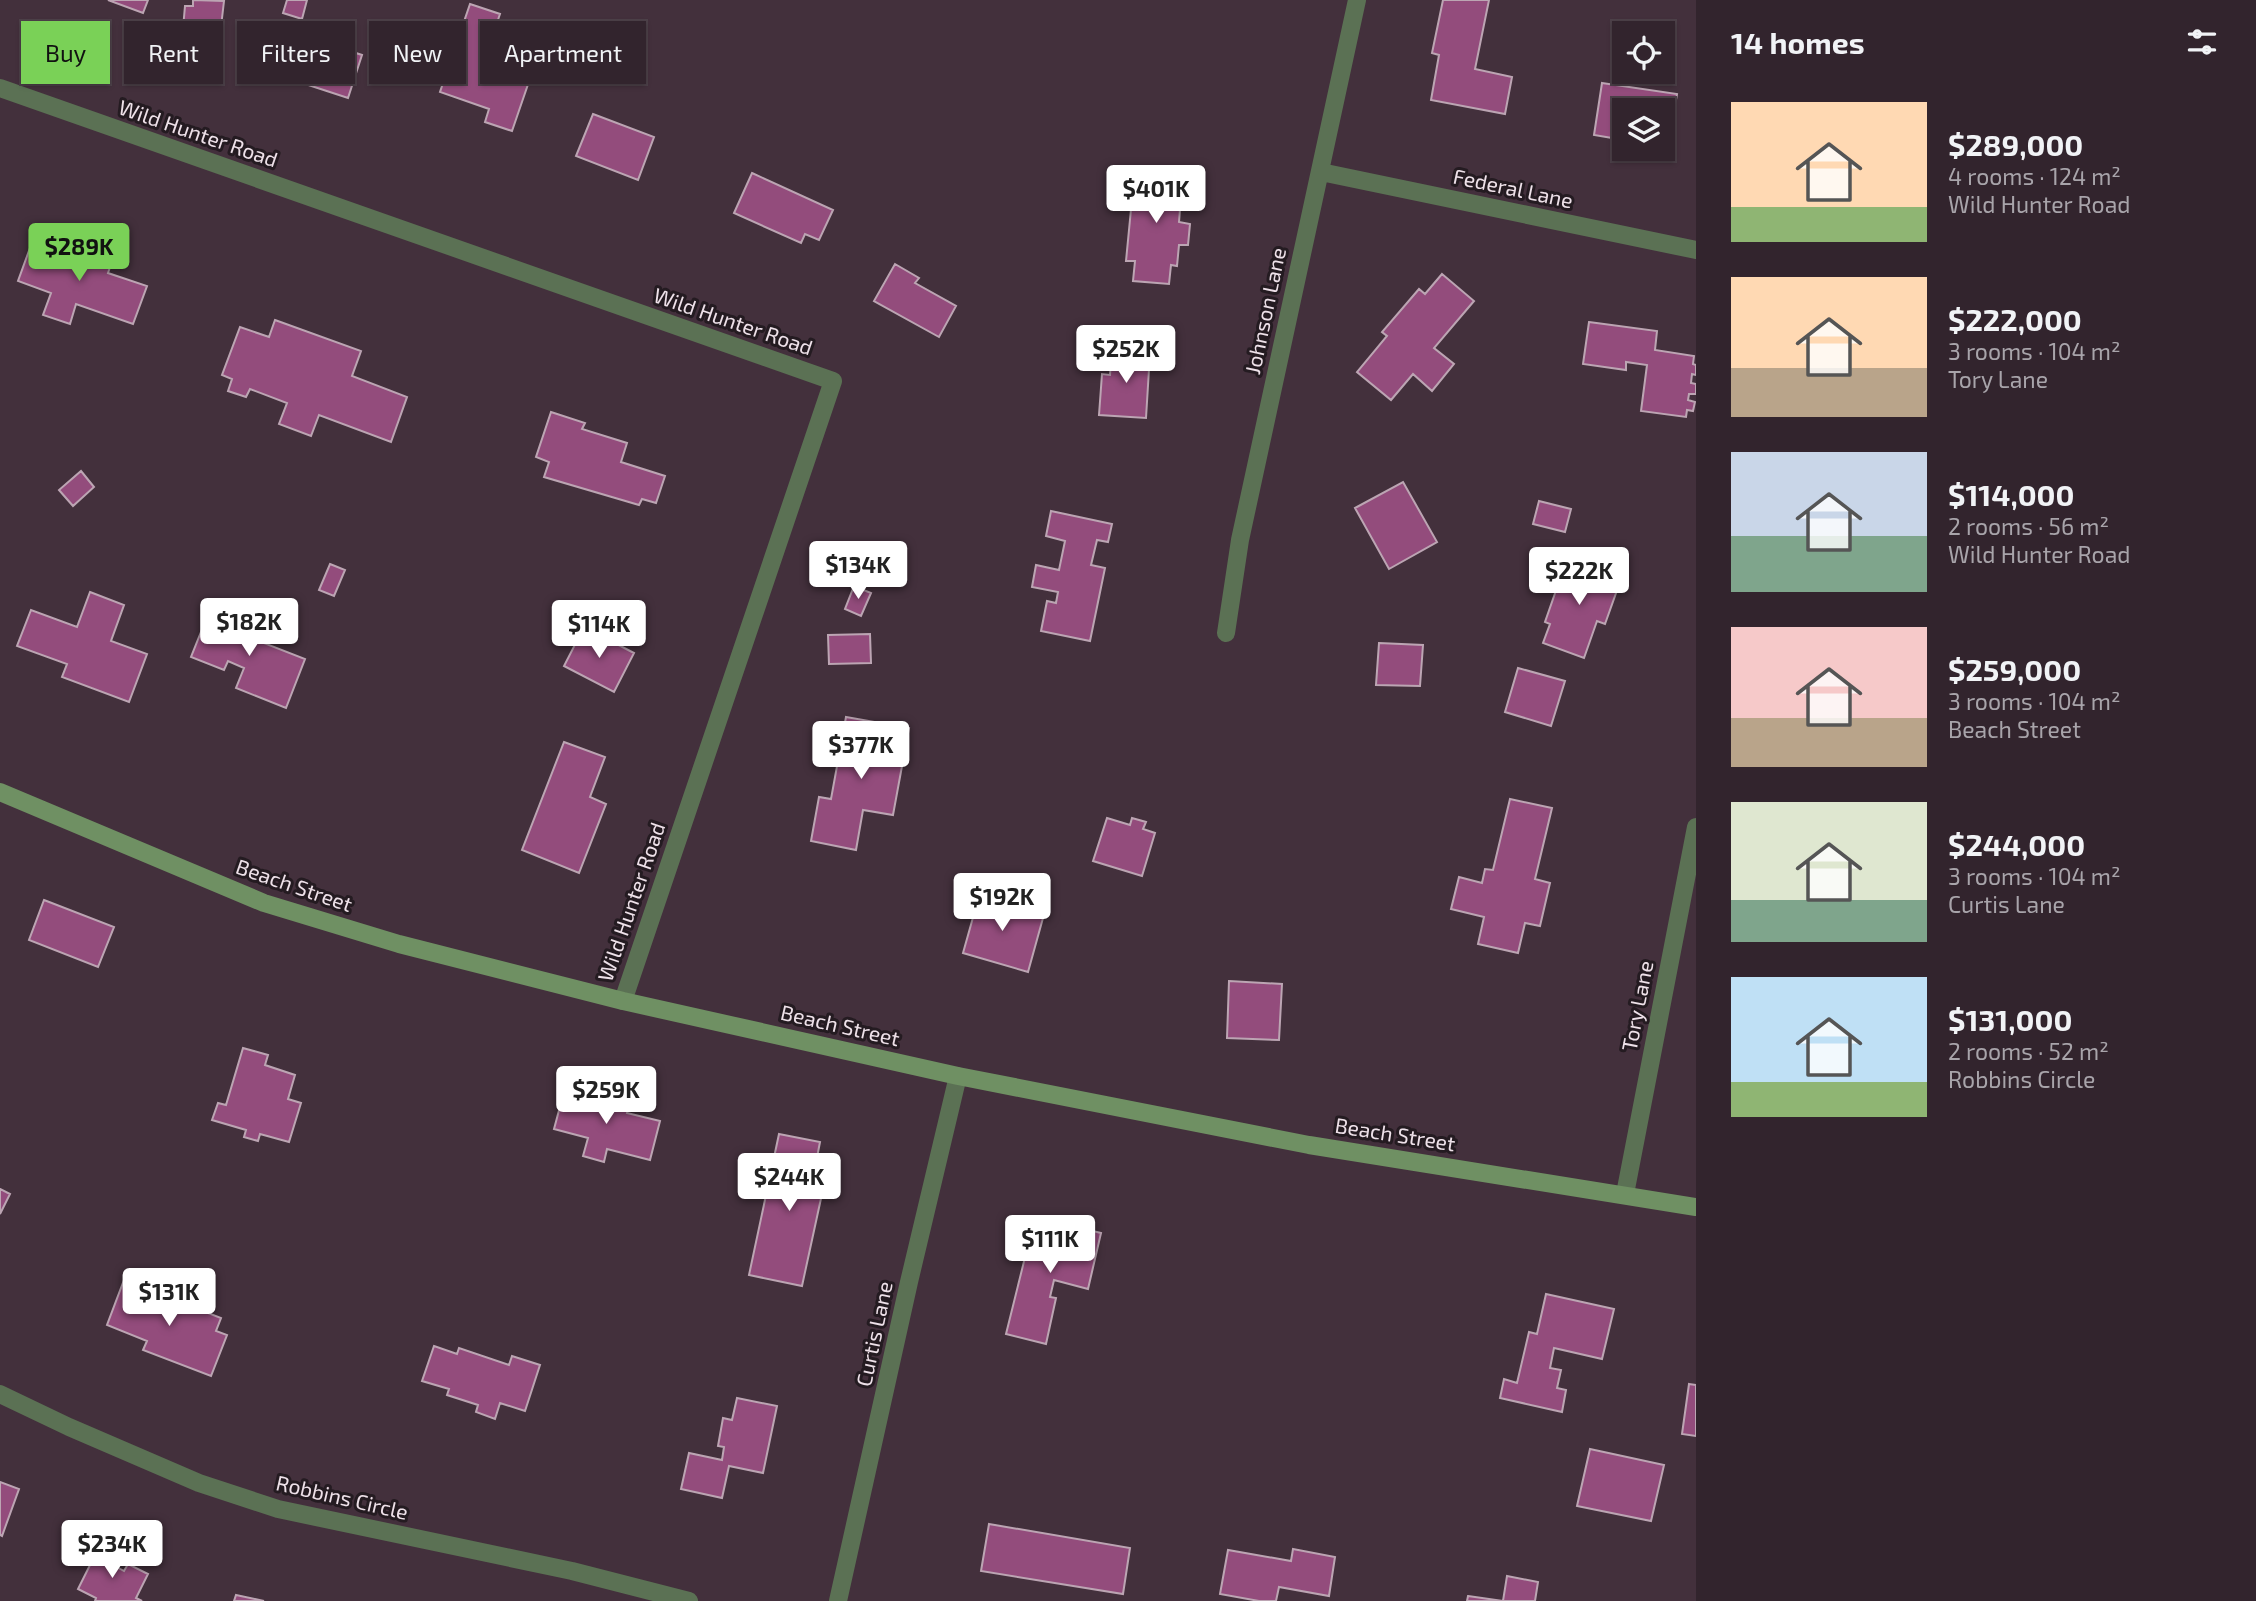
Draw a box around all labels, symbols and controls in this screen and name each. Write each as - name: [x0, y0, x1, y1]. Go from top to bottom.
- chip: Buy: [21, 21, 110, 84]
- chip: Rent: [124, 21, 223, 84]
- chip: Filters: [237, 21, 355, 84]
- chip: New: [369, 21, 466, 84]
- chip: Apartment: [480, 21, 646, 84]
- map controls: [1612, 21, 1675, 161]
- button: locate: [1612, 21, 1675, 84]
- icon: filters: [2183, 23, 2221, 61]
- text: 14 homes: [1731, 24, 1865, 60]
- street label: Wild Hunter Road: [116, 94, 281, 172]
- button: layers: [1612, 98, 1675, 161]
- text: $289,000: [1948, 126, 2083, 162]
- icon: home: [1787, 130, 1871, 214]
- text: 4 rooms · 124 m²: [1948, 162, 2121, 190]
- street label: Federal Lane: [1451, 163, 1575, 212]
- pin: $401K: [1107, 166, 1205, 225]
- text: $401K: [1122, 174, 1190, 202]
- text: Wild Hunter Road: [1948, 190, 2130, 218]
- pin: $289K: [30, 224, 128, 283]
- text: $289K: [44, 232, 114, 260]
- street label: Johnson Lane: [1239, 245, 1290, 376]
- street label: Wild Hunter Road: [651, 282, 816, 360]
- text: $222,000: [1948, 301, 2082, 337]
- icon: home: [1787, 305, 1871, 389]
- pin: $252K: [1077, 326, 1175, 385]
- text: $252K: [1092, 334, 1160, 362]
- text: 3 rooms · 104 m²: [1948, 337, 2120, 365]
- text: Tory Lane: [1948, 365, 2048, 393]
- text: $114,000: [1948, 476, 2074, 512]
- icon: home: [1787, 480, 1871, 564]
- text: 2 rooms · 56 m²: [1948, 512, 2109, 540]
- text: Wild Hunter Road: [1948, 540, 2130, 568]
- pin: $134K: [809, 542, 907, 601]
- pin: $222K: [1530, 548, 1628, 607]
- text: $134K: [825, 550, 891, 578]
- text: $222K: [1545, 556, 1613, 584]
- pin: $182K: [200, 598, 298, 658]
- pin: $114K: [550, 600, 648, 660]
- text: $182K: [216, 607, 282, 635]
- text: $114K: [568, 609, 630, 637]
- text: $259,000: [1948, 651, 2081, 687]
- icon: home: [1787, 655, 1871, 739]
- text: 3 rooms · 104 m²: [1948, 687, 2120, 715]
- text: Beach Street: [1948, 715, 2081, 743]
- pin: $377K: [812, 722, 910, 781]
- text: $377K: [828, 730, 894, 758]
- street label: Wild Hunter Road: [592, 819, 670, 984]
- text: $244,000: [1948, 826, 2085, 862]
- icon: home: [1787, 830, 1871, 914]
- street label: Beach Street: [233, 853, 356, 916]
- text: 3 rooms · 104 m²: [1948, 862, 2120, 890]
- pin: $192K: [953, 874, 1051, 933]
- text: $192K: [970, 882, 1034, 910]
- text: Curtis Lane: [1948, 890, 2065, 918]
- street label: Tory Lane: [1616, 958, 1658, 1053]
- street label: Beach Street: [778, 999, 902, 1050]
- text: $131,000: [1948, 1001, 2072, 1037]
- icon: home: [1787, 1005, 1871, 1089]
- text: 2 rooms · 52 m²: [1948, 1037, 2109, 1065]
- text: Robbins Circle: [1948, 1065, 2095, 1093]
- pin: $259K: [557, 1066, 655, 1126]
- text: $259K: [572, 1075, 640, 1103]
- street label: Beach Street: [1333, 1112, 1457, 1155]
- pin: $244K: [740, 1154, 838, 1213]
- text: $244K: [754, 1162, 824, 1190]
- pin: $111K: [1001, 1216, 1099, 1275]
- text: $111K: [1021, 1224, 1079, 1252]
- pin: $131K: [120, 1268, 218, 1328]
- text: $131K: [139, 1277, 199, 1305]
- street label: Curtis Lane: [850, 1279, 897, 1388]
- street label: Robbins Circle: [274, 1469, 411, 1524]
- pin: $234K: [63, 1520, 161, 1580]
- text: $234K: [78, 1529, 146, 1557]

